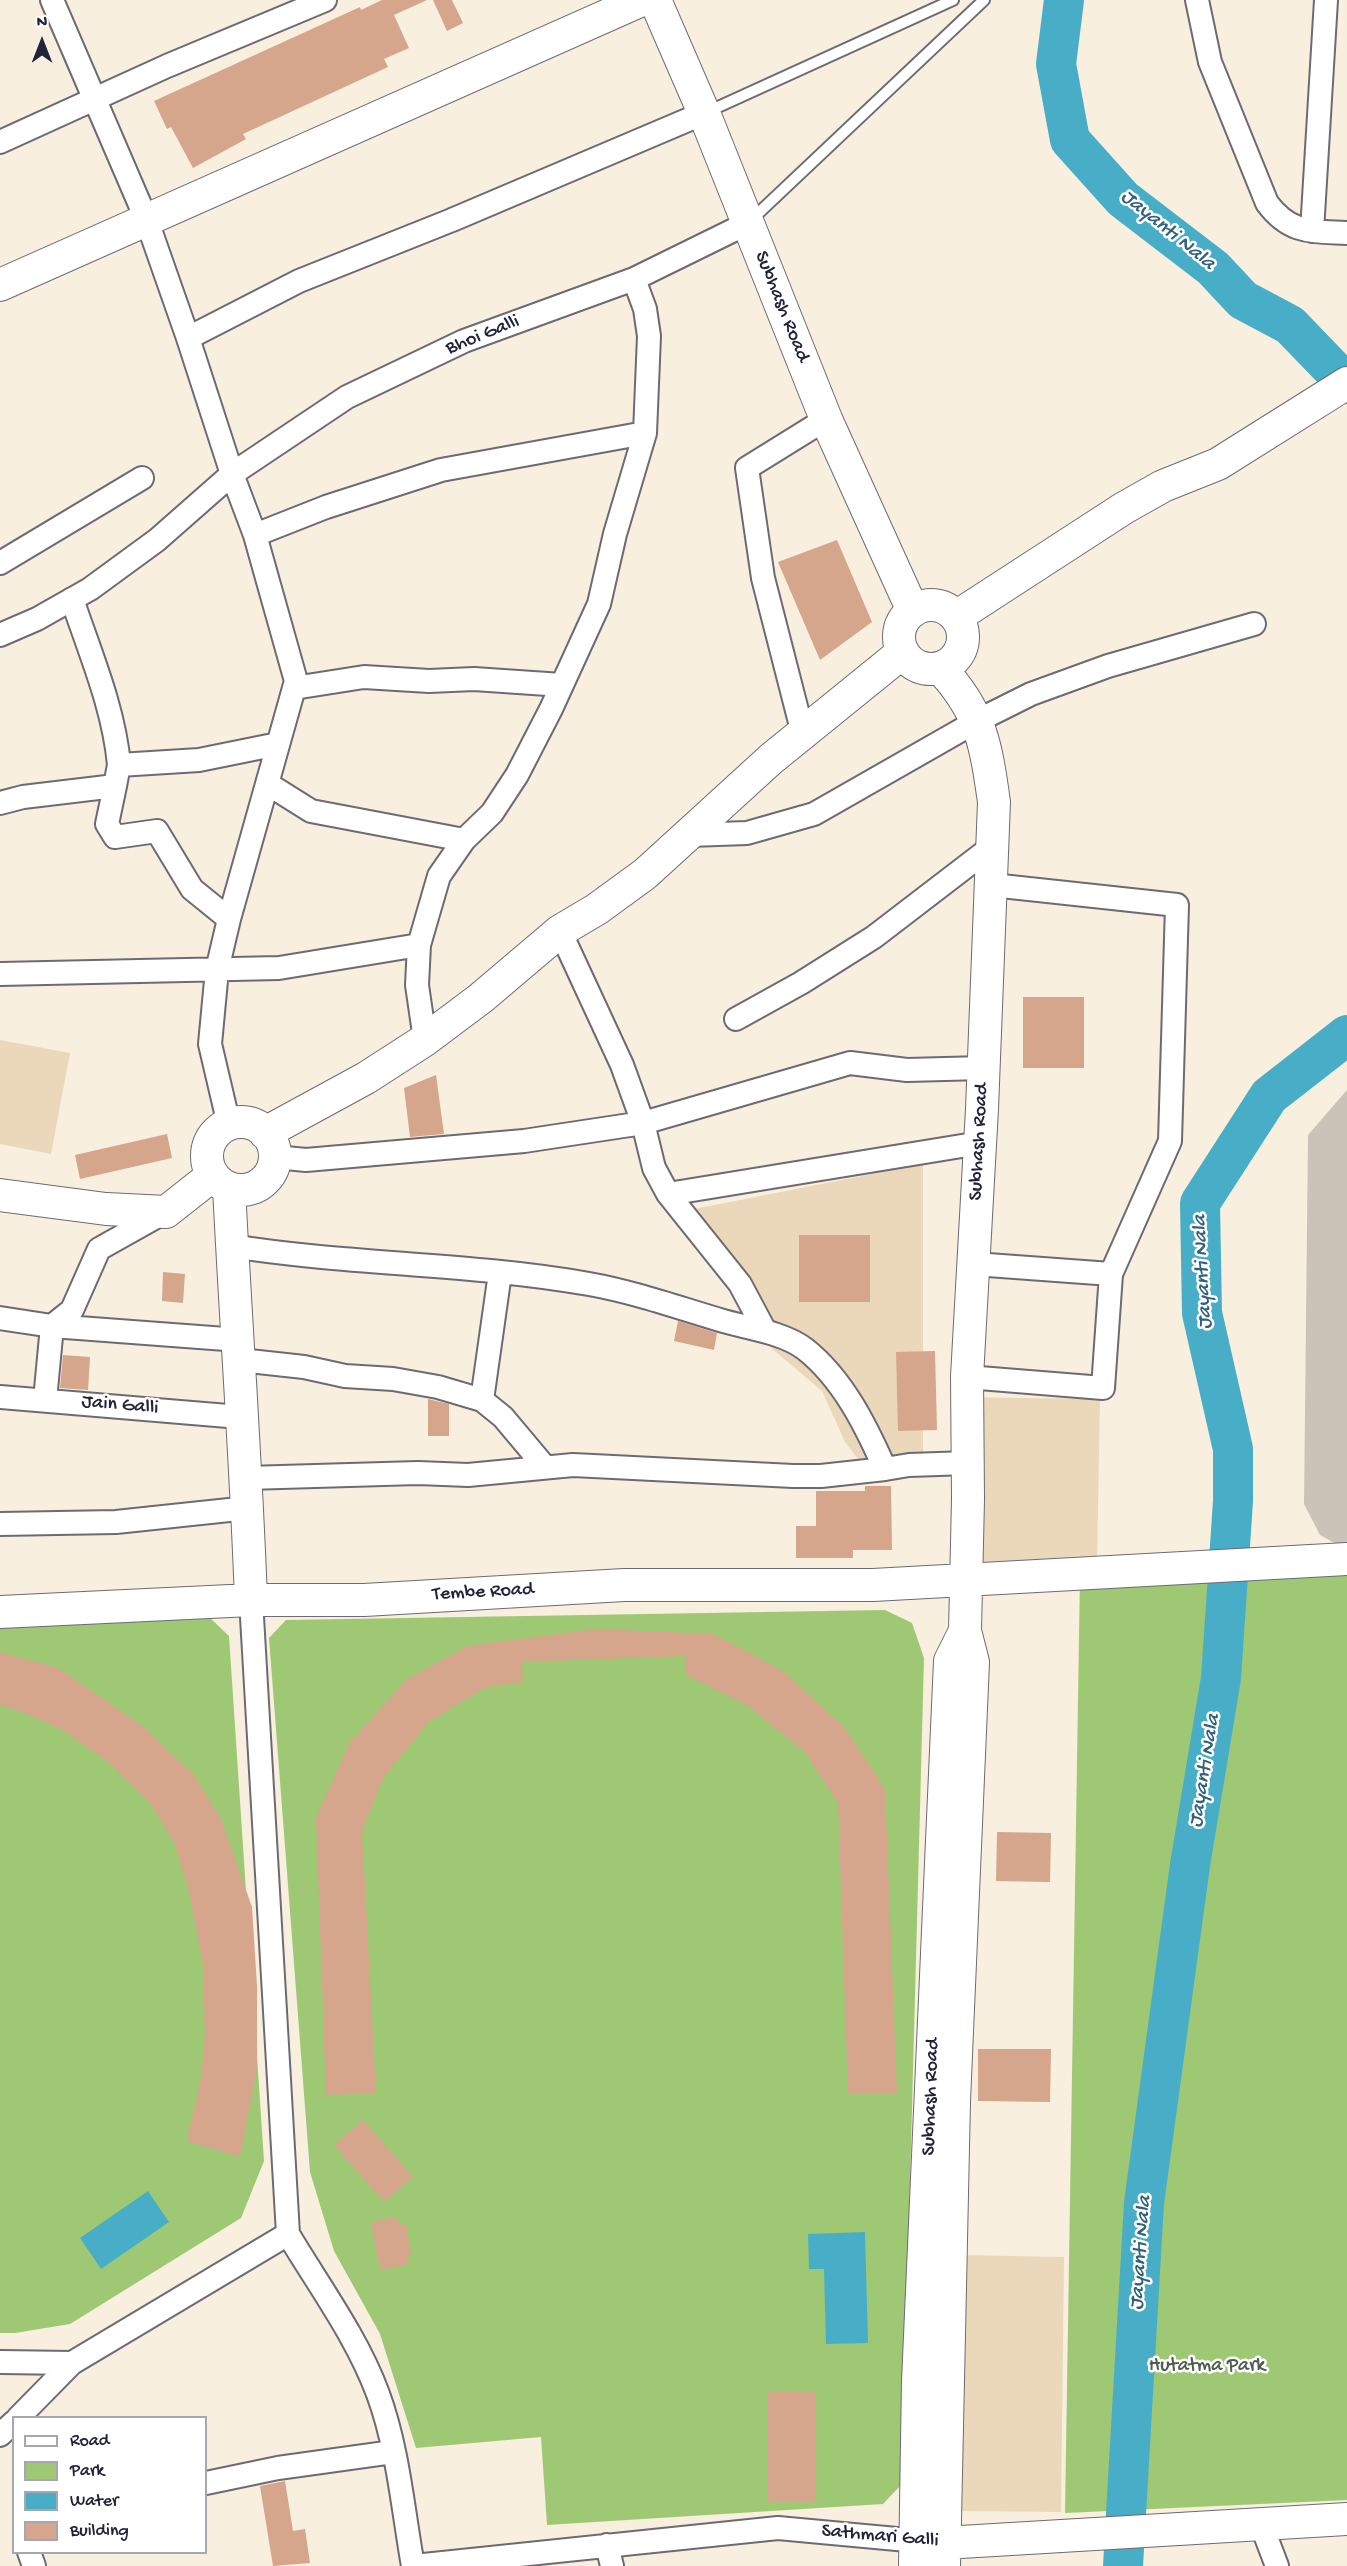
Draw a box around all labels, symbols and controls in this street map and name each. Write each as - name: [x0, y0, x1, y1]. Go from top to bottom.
- north arrow: [12, 12, 72, 72]
- text: N: [37, 14, 47, 33]
- water label: Jayanti Nala: [1115, 185, 1219, 277]
- street label: Subhash Road: [748, 248, 814, 366]
- street label: Bhoi Galli: [443, 310, 523, 362]
- street label: Subhash Road: [965, 1083, 995, 1201]
- water label: Jayanti Nala: [1188, 1214, 1220, 1330]
- street label: Jain Galli: [81, 1391, 159, 1421]
- street label: Tembe Road: [432, 1578, 534, 1608]
- water label: Jayanti Nala: [1185, 1712, 1227, 1830]
- street label: Subhash Road: [918, 2038, 946, 2156]
- water label: Jayanti Nala: [1125, 2195, 1159, 2311]
- park label: Hutatma Park: [1149, 2355, 1265, 2379]
- legend: [12, 2416, 207, 2554]
- text: Road: [70, 2431, 109, 2452]
- text: Park: [70, 2461, 104, 2482]
- text: Water: [70, 2491, 118, 2512]
- street label: Sathmari Galli: [820, 2520, 940, 2554]
- text: Building: [70, 2521, 129, 2542]

